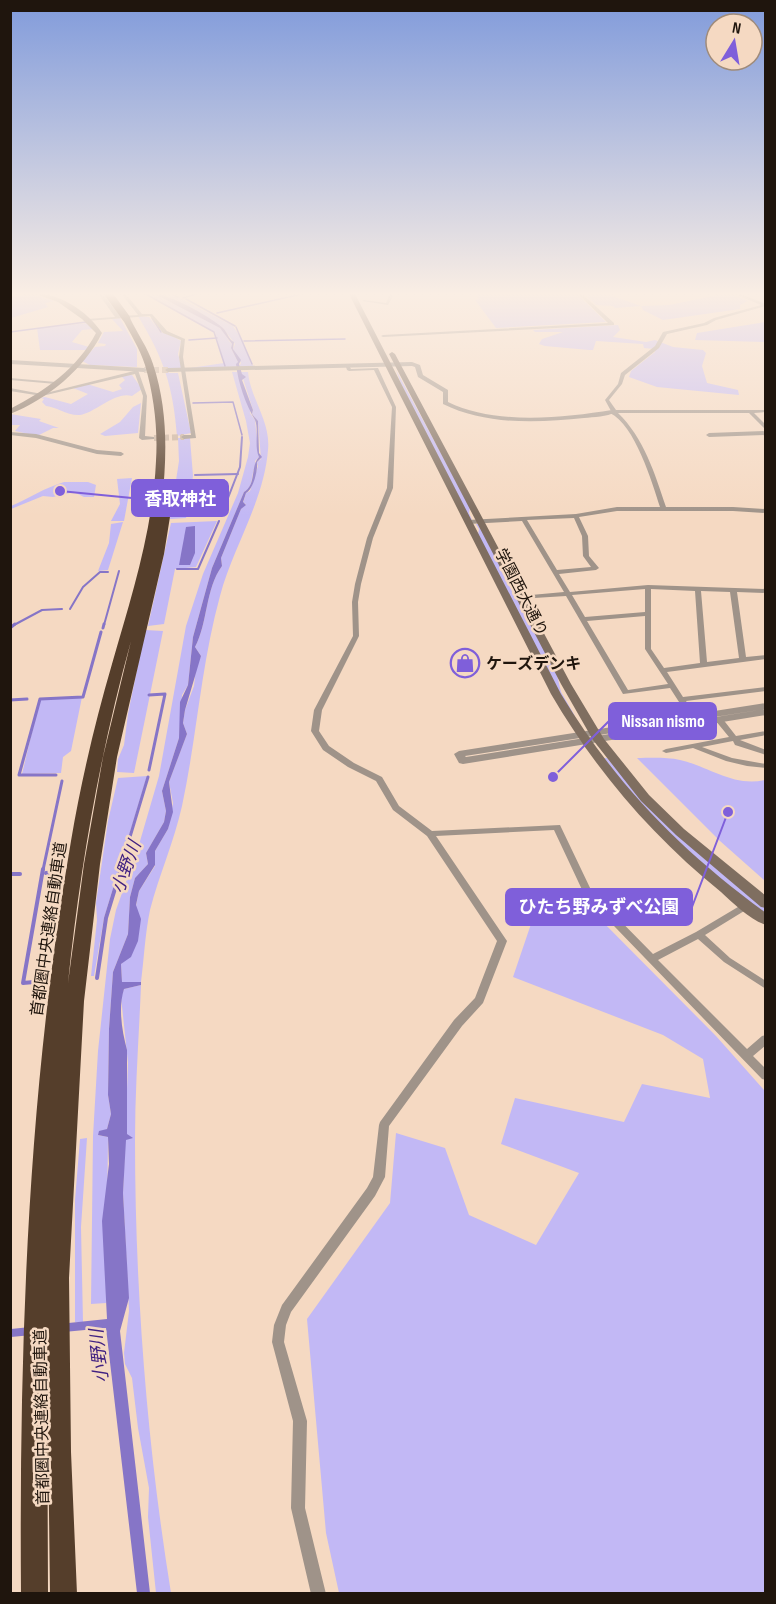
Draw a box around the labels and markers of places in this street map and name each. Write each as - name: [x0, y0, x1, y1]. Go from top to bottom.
- callout: 香取神社: [132, 480, 228, 516]
- shop icon: ケーズデンキ: [449, 647, 481, 679]
- place label: ケーズデンキ: [486, 655, 581, 674]
- callout: Nissan nismo: [609, 703, 716, 739]
- callout: ひたち野みずべ公園: [506, 889, 692, 925]

